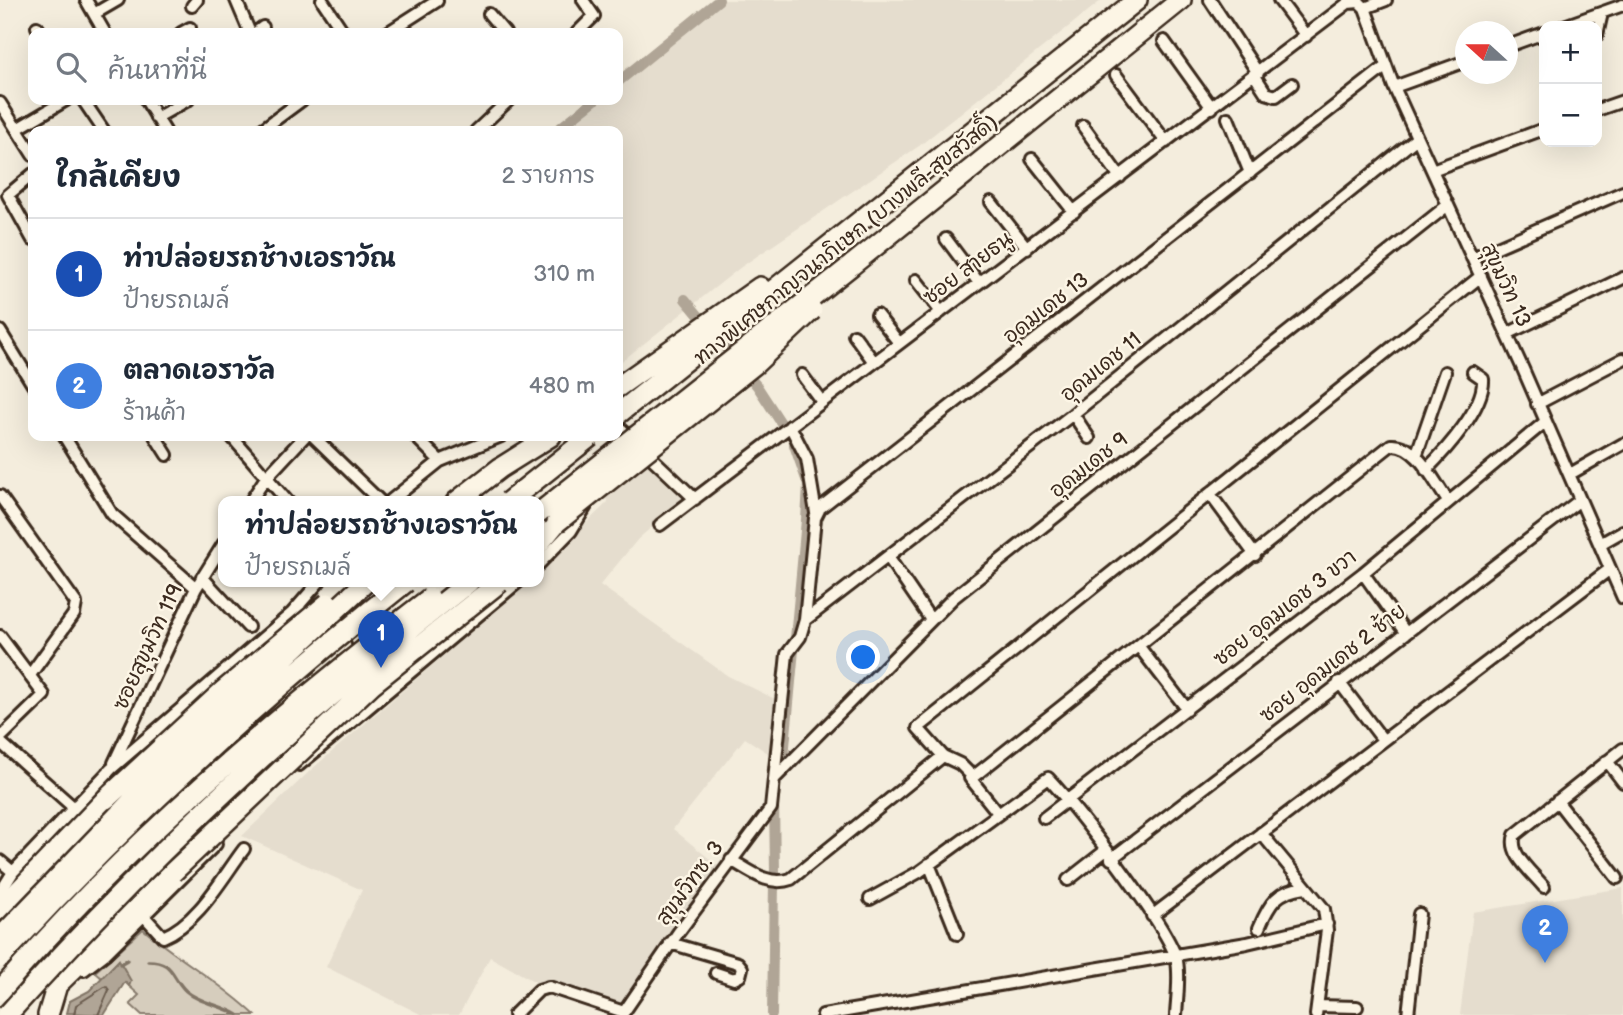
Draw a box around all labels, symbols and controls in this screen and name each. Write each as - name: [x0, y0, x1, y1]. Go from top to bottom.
- north arrow: [1455, 21, 1518, 84]
- map controls: [1539, 21, 1602, 147]
- button: +: [1539, 21, 1602, 84]
- search box: [28, 28, 623, 105]
- icon: search: [52, 48, 90, 86]
- text: ค้นหาที่นี่: [108, 56, 207, 87]
- button: −: [1539, 84, 1602, 147]
- street label: ทางพิเศษกาญจนาภิเษก (บางพลี-สุขสวัสดิ์): [685, 105, 1005, 373]
- text: ใกล้เคียง: [56, 160, 181, 196]
- text: 2 รายการ: [501, 162, 595, 190]
- street label: ซอย สายธนู: [918, 226, 1019, 312]
- street label: สุขุมวิท 13: [1473, 239, 1536, 332]
- text: ท่าปล่อยรถช้างเอราวัณ: [123, 244, 396, 275]
- text: 1: [74, 260, 84, 288]
- text: 310 m: [533, 260, 595, 288]
- street label: อุดมเดช 13: [998, 267, 1095, 351]
- text: ป้ายรถเมล์: [123, 287, 229, 315]
- street label: อุดมเดช 11: [1056, 327, 1148, 409]
- text: ตลาดเอราวัล: [123, 356, 275, 387]
- text: 2: [72, 372, 86, 400]
- text: 480 m: [529, 372, 595, 400]
- text: ร้านค้า: [123, 399, 186, 427]
- street label: อุดมเดช 9: [1045, 427, 1135, 506]
- popup: [218, 496, 544, 587]
- text: ท่าปล่อยรถช้างเอราวัณ: [245, 511, 517, 542]
- street label: ซอย อุดมเดช 3 ขวา: [1209, 544, 1363, 674]
- text: ป้ายรถเมล์: [245, 554, 351, 582]
- street label: ซอยสุขุมวิท 119: [108, 580, 191, 715]
- street label: ซอย อุดมเดช 2 ซ้าย: [1254, 597, 1413, 730]
- pin: 1: [358, 610, 404, 668]
- your location: [846, 640, 880, 674]
- street label: สุขุมวิทซ. 3: [651, 836, 731, 932]
- pin: 2: [1522, 905, 1568, 963]

